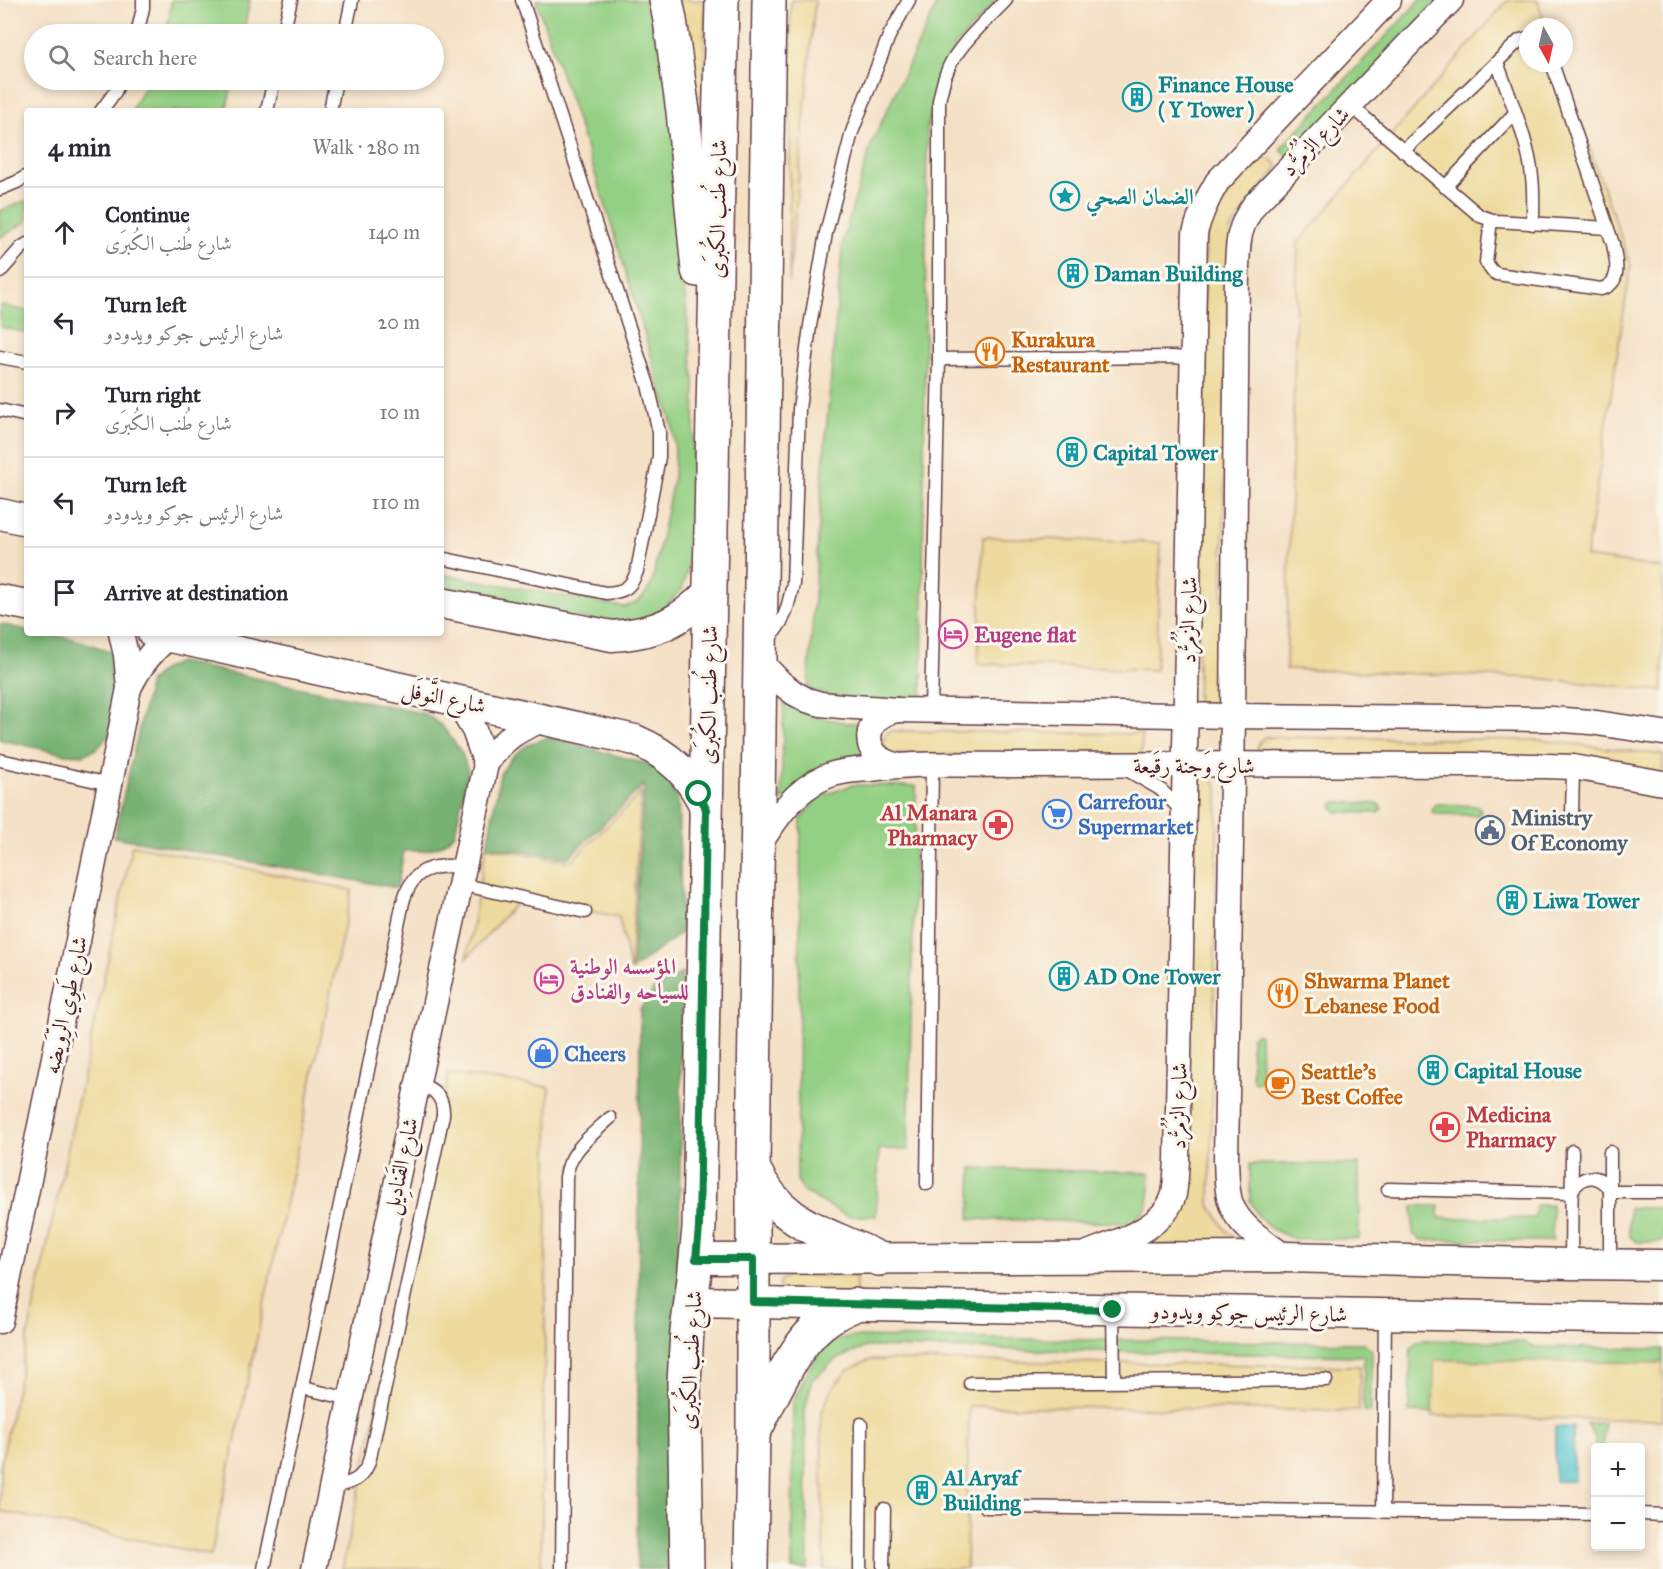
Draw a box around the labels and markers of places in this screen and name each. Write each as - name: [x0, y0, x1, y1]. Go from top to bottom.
- place label: Finance House ( Y Tower ): [1158, 71, 1294, 123]
- building icon: Finance House ( Y Tower ): [1121, 81, 1153, 113]
- place icon: الضمان الصحي: [1049, 180, 1081, 212]
- place label: الضمان الصحي: [1086, 183, 1194, 217]
- building icon: Daman Building: [1057, 257, 1089, 289]
- place label: Daman Building: [1094, 260, 1243, 287]
- place label: Kurakura Restaurant: [1011, 326, 1110, 378]
- restaurant icon: Kurakura Restaurant: [974, 336, 1006, 368]
- building icon: Capital Tower: [1056, 436, 1088, 468]
- place label: Capital Tower: [1093, 439, 1219, 466]
- hotel icon: Eugene flat: [937, 618, 969, 650]
- place label: Eugene flat: [974, 621, 1076, 648]
- place label: Carrefour Supermarket: [1078, 788, 1194, 840]
- supermarket icon: Carrefour Supermarket: [1041, 798, 1073, 830]
- place label: Al Manara Pharmacy: [879, 799, 979, 851]
- place label: Ministry Of Economy: [1511, 804, 1629, 856]
- pharmacy icon: Al Manara Pharmacy: [982, 809, 1014, 841]
- public building icon: Ministry Of Economy: [1474, 814, 1506, 846]
- building icon: Liwa Tower: [1496, 884, 1528, 916]
- place label: Liwa Tower: [1533, 887, 1640, 914]
- place label: المؤسسه الوطنية للسياحه والفنادق: [570, 953, 689, 1005]
- building icon: AD One Tower: [1048, 960, 1080, 992]
- hotel icon: المؤسسه الوطنية للسياحه والفنادق: [533, 963, 565, 995]
- place label: AD One Tower: [1083, 963, 1221, 990]
- place label: Shwarma Planet Lebanese Food: [1304, 967, 1450, 1019]
- restaurant icon: Shwarma Planet Lebanese Food: [1267, 977, 1299, 1009]
- shop icon: Cheers: [527, 1037, 559, 1069]
- place label: Cheers: [564, 1040, 626, 1067]
- building icon: Capital House: [1417, 1054, 1449, 1086]
- place label: Capital House: [1454, 1057, 1582, 1084]
- place label: Seattle's Best Coffee: [1301, 1058, 1403, 1110]
- cafe icon: Seattle's Best Coffee: [1264, 1068, 1296, 1100]
- place label: Medicina Pharmacy: [1466, 1101, 1557, 1153]
- pharmacy icon: Medicina Pharmacy: [1429, 1111, 1461, 1143]
- place label: Al Aryaf Building: [941, 1464, 1022, 1516]
- building icon: Al Aryaf Building: [906, 1474, 938, 1506]

